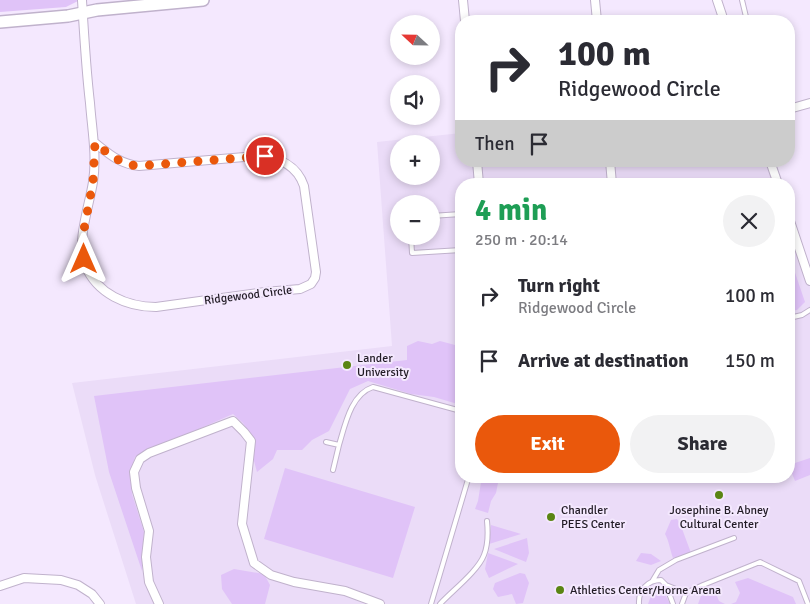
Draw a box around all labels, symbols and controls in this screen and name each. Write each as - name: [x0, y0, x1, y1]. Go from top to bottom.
- north arrow: [390, 15, 440, 65]
- map controls: [390, 15, 440, 245]
- text: 100 m: [558, 32, 651, 75]
- icon: right: [475, 35, 540, 100]
- button: sound: [390, 75, 440, 125]
- text: Ridgewood Circle: [558, 75, 721, 102]
- icon: arrive: [525, 130, 553, 158]
- text: Then: [475, 132, 515, 156]
- pin: [244, 135, 286, 177]
- button: +: [390, 135, 440, 185]
- icon: arrive: [251, 142, 279, 170]
- text: 4 min: [475, 192, 547, 229]
- button: −: [390, 195, 440, 245]
- button: close: [723, 195, 775, 247]
- text: 250 m · 20:14: [475, 230, 568, 250]
- position arrow: [57, 232, 109, 284]
- text: Turn right: [518, 274, 600, 298]
- icon: right: [475, 282, 503, 310]
- street label: Ridgewood Circle: [203, 283, 293, 308]
- text: 100 m: [725, 284, 775, 308]
- text: Ridgewood Circle: [518, 298, 636, 318]
- icon: arrive: [475, 347, 503, 375]
- text: Arrive at destination: [518, 349, 689, 373]
- text: 150 m: [725, 349, 775, 373]
- place label: Lander University: [357, 351, 409, 380]
- marker: Lander University: [341, 359, 353, 371]
- button: Exit: [475, 415, 620, 473]
- button: Share: [630, 415, 775, 473]
- marker: Josephine B. Abney Cultural Center: [713, 489, 725, 501]
- place label: Chandler PEES Center: [561, 503, 626, 532]
- place label: Josephine B. Abney Cultural Center: [670, 503, 769, 532]
- marker: Chandler PEES Center: [545, 511, 557, 523]
- place label: Athletics Center/Horne Arena: [570, 583, 721, 598]
- marker: Athletics Center/Horne Arena: [554, 584, 566, 596]

